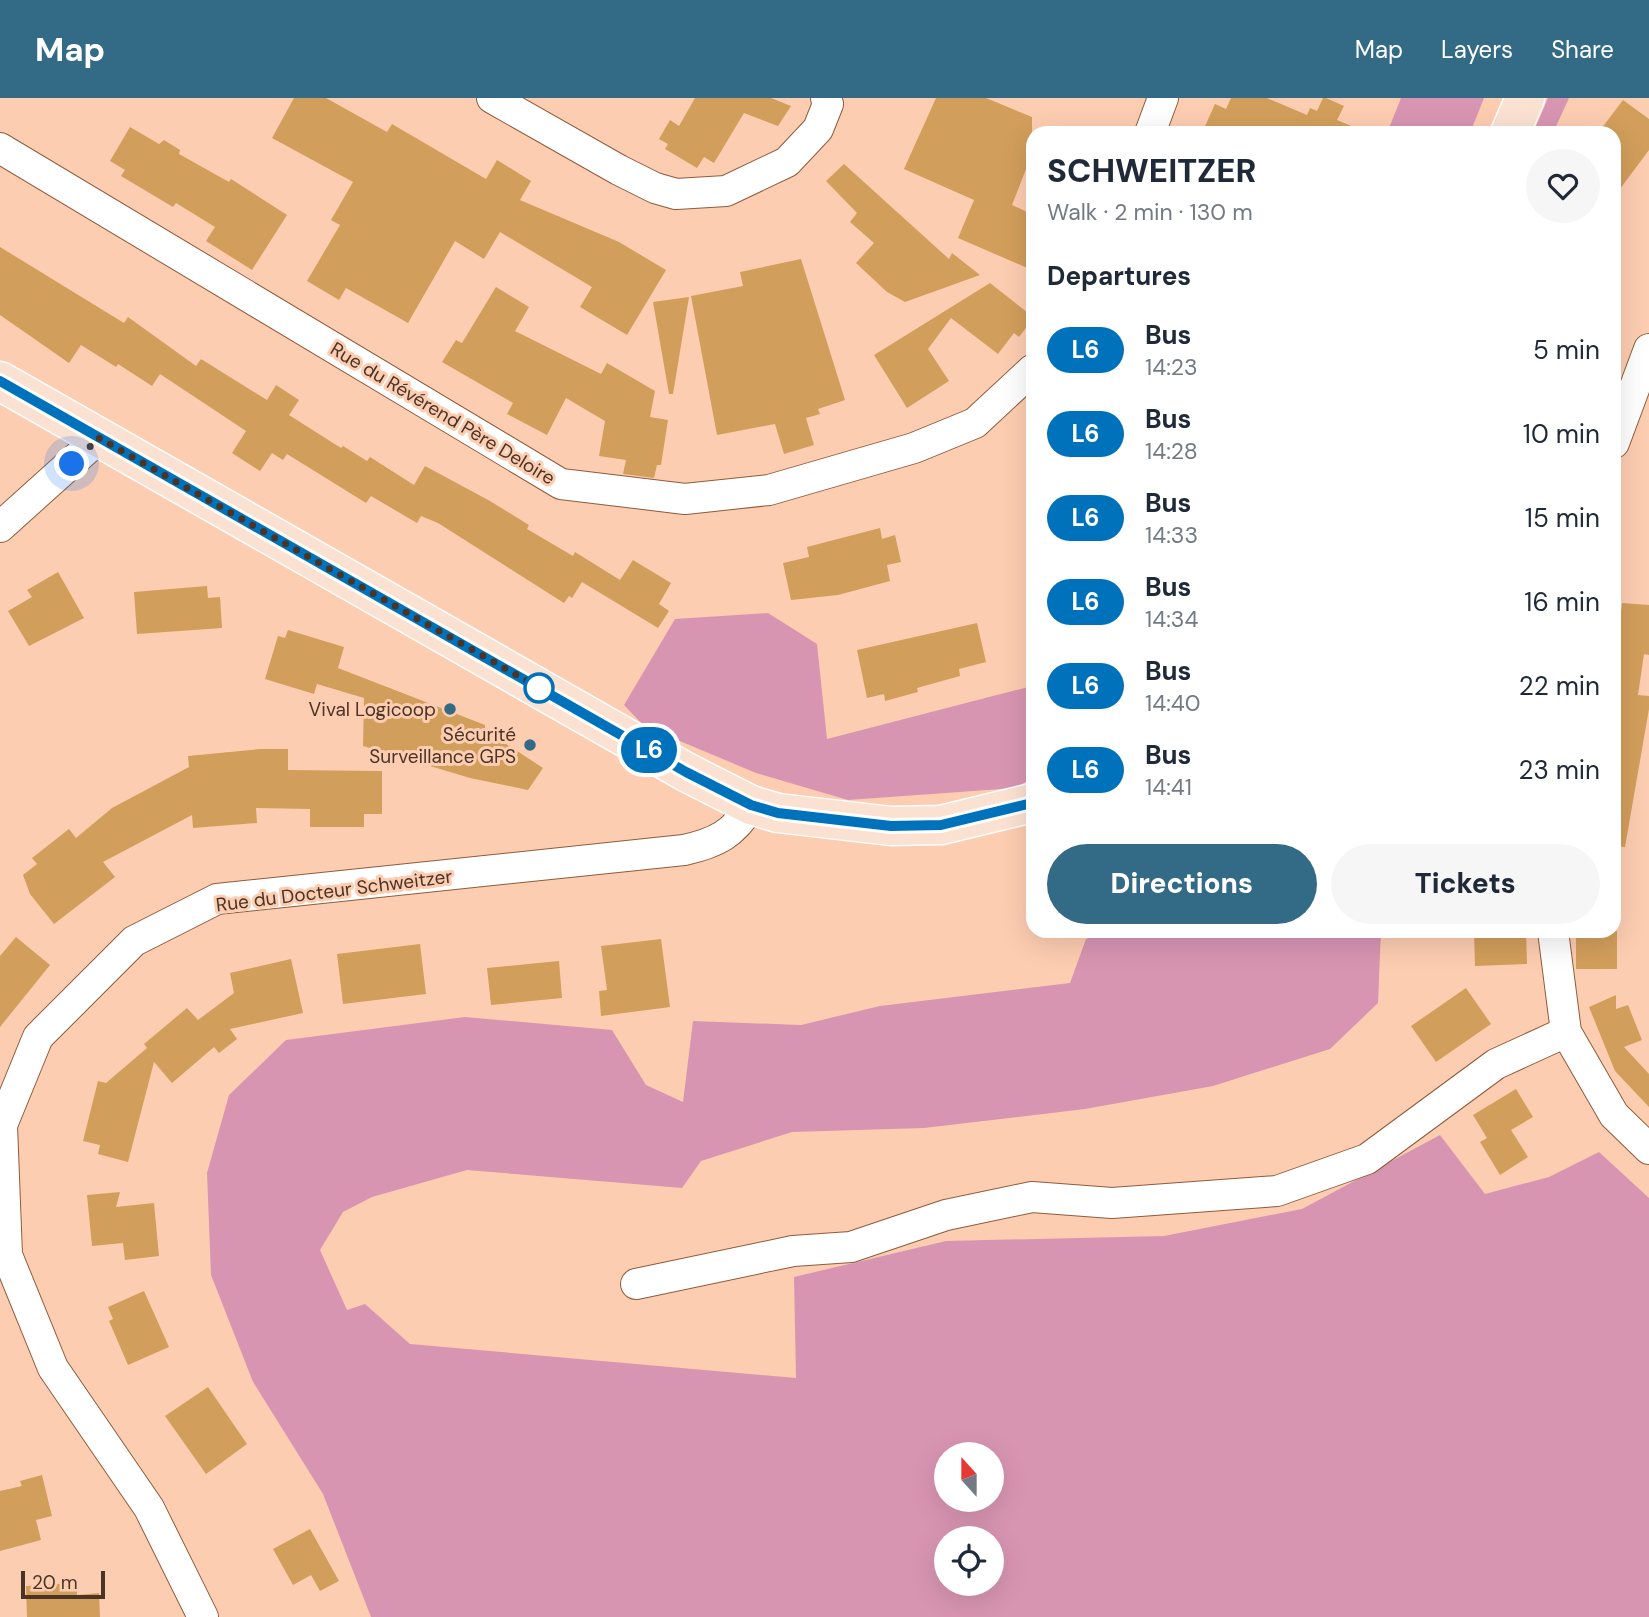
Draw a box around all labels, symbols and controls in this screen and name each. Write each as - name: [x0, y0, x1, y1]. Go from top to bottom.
- text: Map: [35, 28, 105, 71]
- text: Map: [1355, 34, 1403, 65]
- text: Layers: [1441, 34, 1513, 65]
- text: Share: [1551, 34, 1614, 65]
- text: SCHWEITZER: [1047, 149, 1256, 192]
- button: heart: [1526, 149, 1600, 223]
- text: Walk · 2 min · 130 m: [1047, 197, 1253, 227]
- text: Departures: [1047, 259, 1191, 293]
- text: Bus: [1145, 318, 1191, 352]
- text: 5 min: [1533, 333, 1600, 367]
- text: L6: [1072, 334, 1099, 365]
- street label: Rue du Révérend Père Deloire: [326, 336, 560, 491]
- text: 14:23: [1145, 352, 1198, 382]
- text: Bus: [1145, 402, 1191, 436]
- text: 10 min: [1523, 417, 1600, 451]
- text: L6: [1072, 418, 1099, 449]
- text: 14:28: [1145, 436, 1198, 466]
- your location: [54, 446, 89, 481]
- text: Bus: [1145, 486, 1191, 520]
- text: 15 min: [1525, 501, 1600, 535]
- text: L6: [1072, 502, 1099, 533]
- text: 14:33: [1145, 520, 1198, 550]
- text: Bus: [1145, 570, 1191, 604]
- text: 16 min: [1524, 585, 1600, 619]
- text: L6: [1072, 586, 1099, 617]
- text: 14:34: [1145, 604, 1198, 634]
- text: Bus: [1145, 654, 1191, 688]
- text: 22 min: [1519, 669, 1600, 703]
- text: L6: [1072, 670, 1099, 701]
- unlabelled marker: [524, 673, 554, 703]
- text: 14:40: [1145, 688, 1200, 718]
- place label: Vival Logicoop: [309, 697, 436, 722]
- marker: Vival Logicoop: [442, 701, 458, 717]
- place label: Sécurité Surveillance GPS: [369, 722, 516, 769]
- line badge: L6: [618, 727, 680, 773]
- text: L6: [635, 734, 663, 765]
- marker: Sécurité Surveillance GPS: [522, 737, 538, 753]
- text: Bus: [1145, 738, 1191, 772]
- text: 23 min: [1518, 753, 1600, 787]
- text: L6: [1072, 754, 1099, 785]
- text: 14:41: [1145, 772, 1192, 802]
- button: Directions: [1047, 844, 1317, 924]
- button: Tickets: [1331, 844, 1600, 924]
- street label: Rue du Docteur Schweitzer: [214, 864, 454, 917]
- north arrow: [934, 1442, 1004, 1512]
- map controls: [934, 1442, 1004, 1596]
- button: locate: [934, 1526, 1004, 1596]
- scale bar: [21, 1568, 105, 1600]
- text: 20 m: [32, 1570, 78, 1595]

